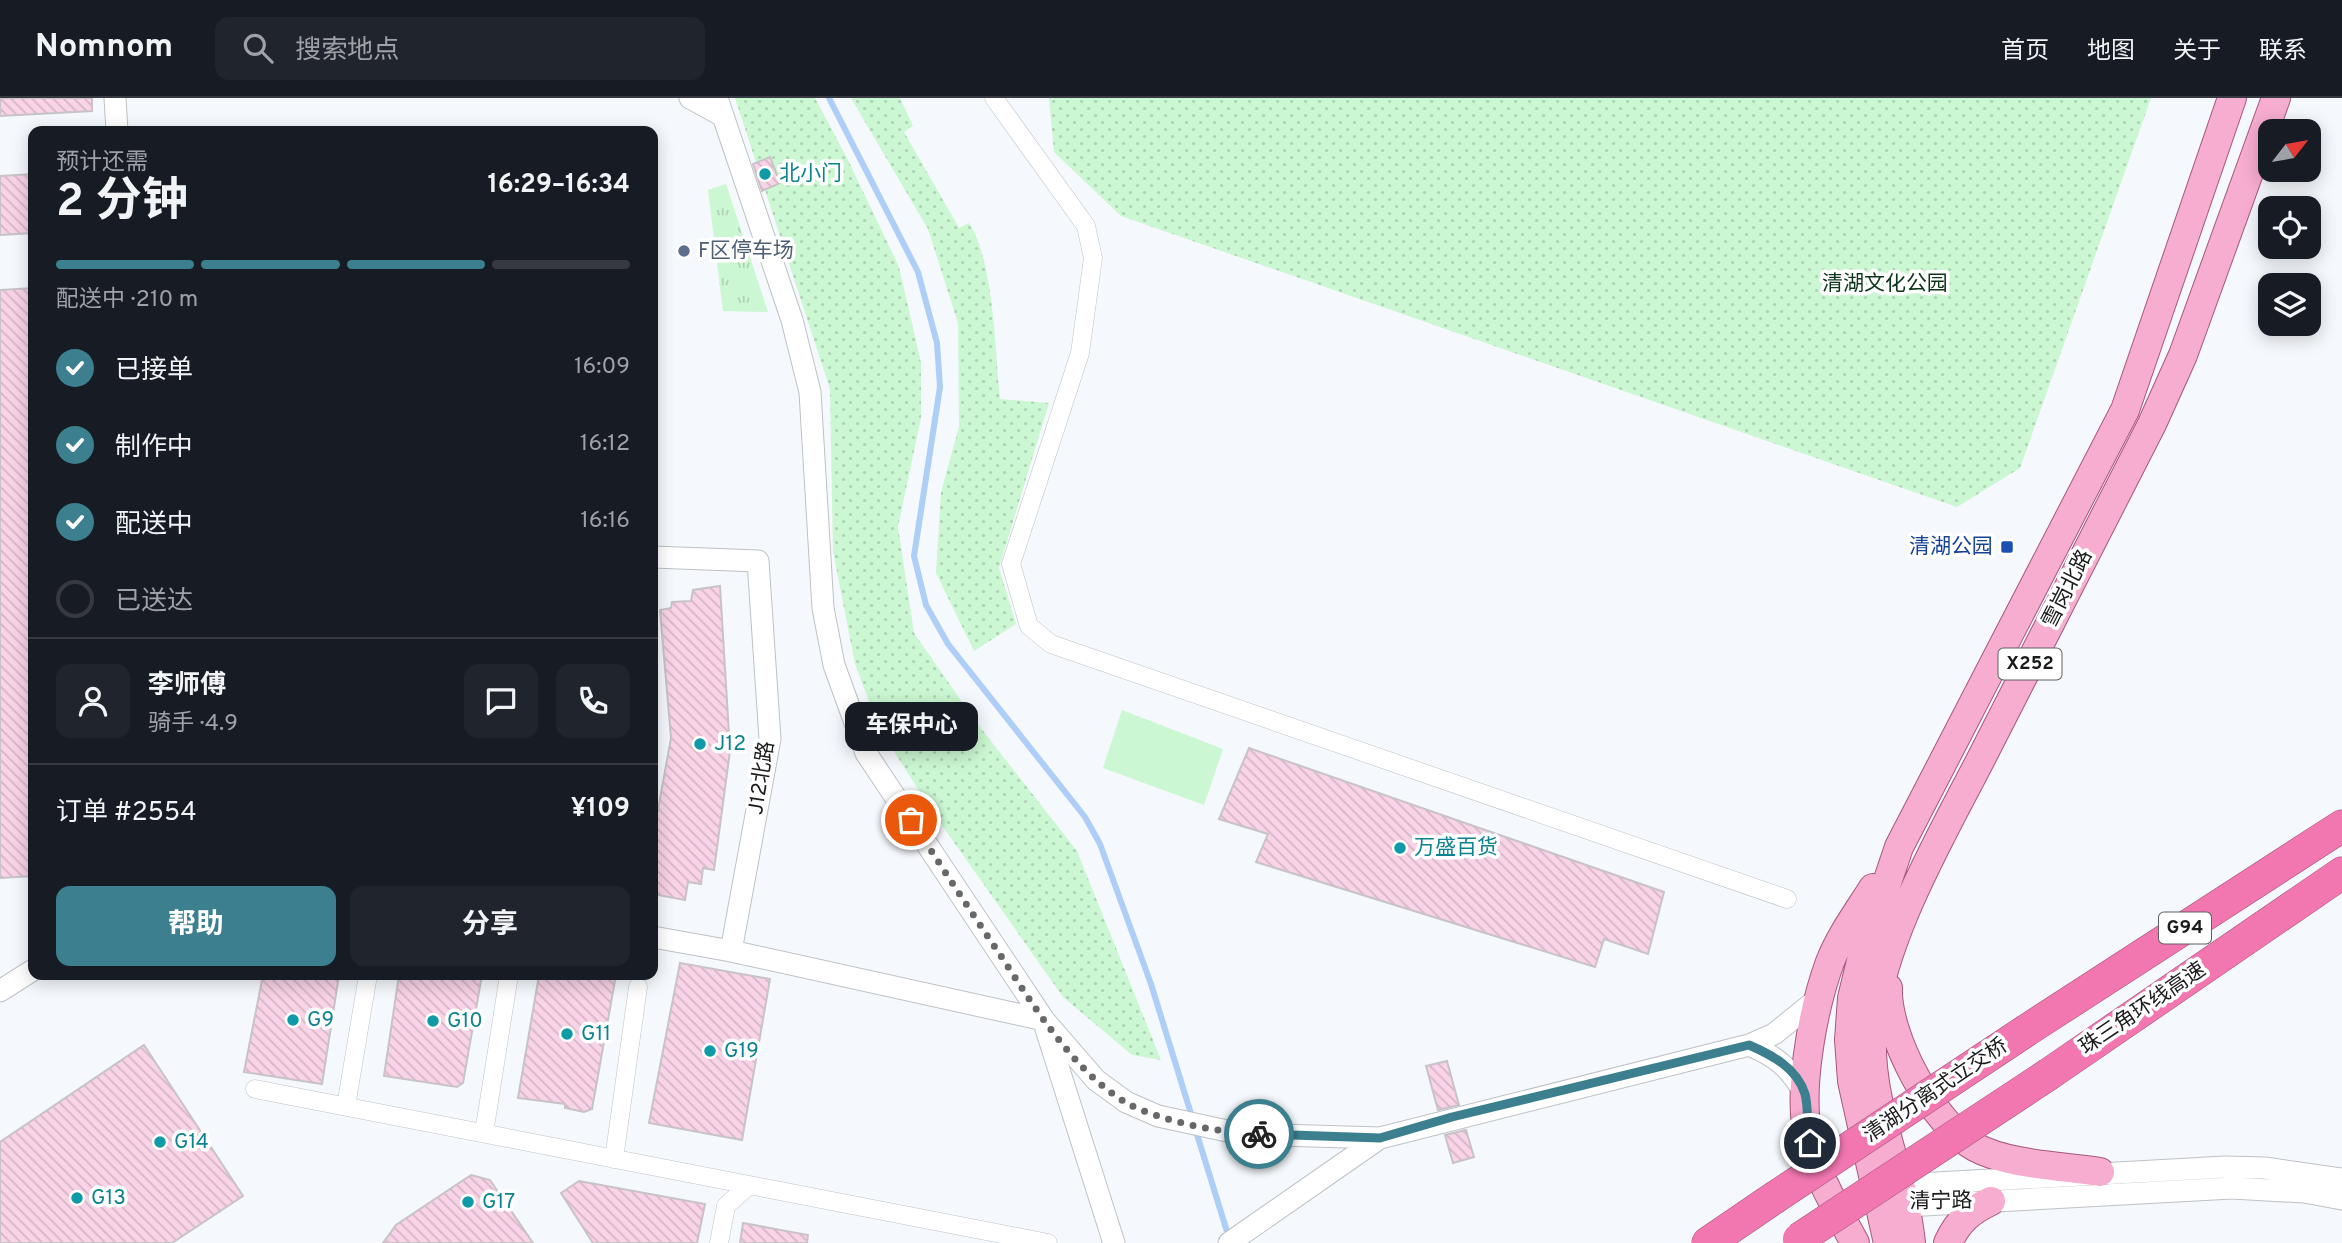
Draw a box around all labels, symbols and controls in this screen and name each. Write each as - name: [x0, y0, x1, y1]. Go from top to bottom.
- search box: [215, 17, 705, 80]
- text: Nomnom: [35, 27, 173, 69]
- icon: search: [239, 29, 277, 67]
- text: 搜索地点: [295, 35, 399, 68]
- text: 首页: [2001, 37, 2049, 67]
- text: 地图: [2087, 37, 2135, 67]
- text: 关于: [2173, 37, 2221, 67]
- text: 联系: [2259, 37, 2307, 67]
- north arrow: [2258, 119, 2320, 182]
- map controls: [2258, 119, 2321, 336]
- text: 预计还需: [56, 149, 148, 178]
- place label: 北小门: [779, 161, 842, 188]
- marker: 北小门: [757, 166, 773, 182]
- text: 16:29–16:34: [487, 169, 630, 202]
- text: 2 分钟: [56, 174, 188, 233]
- button: locate: [2258, 196, 2321, 259]
- place label: F区停车场: [698, 238, 794, 265]
- marker: F区停车场: [676, 243, 692, 259]
- park label: 清湖文化公园: [1822, 271, 1948, 298]
- button: layers: [2258, 273, 2321, 336]
- text: 配送中 · 210 m: [56, 286, 198, 315]
- icon: check: [56, 349, 94, 387]
- text: 16:09: [574, 353, 630, 382]
- text: 已接单: [115, 355, 193, 388]
- icon: check: [56, 426, 94, 464]
- text: 16:12: [580, 430, 630, 459]
- text: 制作中: [115, 432, 193, 465]
- icon: check: [56, 503, 94, 541]
- text: 16:16: [580, 507, 630, 536]
- text: 配送中: [115, 509, 193, 542]
- place label: 清湖公园: [1909, 534, 1993, 561]
- marker: 清湖公园: [1999, 539, 2015, 555]
- street label: 雪岗北路: [2037, 545, 2099, 633]
- text: 已送达: [115, 586, 193, 619]
- road number: X252: [1998, 649, 2062, 680]
- button: person: [56, 664, 130, 738]
- button: chat: [464, 664, 538, 738]
- button: phone: [556, 664, 630, 738]
- text: 李师傅: [148, 670, 226, 703]
- callout: 车保中心: [844, 701, 978, 750]
- text: 骑手 · 4.9: [148, 710, 238, 739]
- text: 车保中心: [866, 712, 958, 741]
- place label: J12: [714, 731, 746, 758]
- marker: J12: [692, 736, 708, 752]
- street label: J12北路: [743, 739, 781, 817]
- pin: [881, 790, 941, 850]
- text: ¥109: [571, 793, 630, 826]
- text: 订单 #2554: [56, 797, 197, 830]
- icon: bag: [892, 801, 930, 839]
- place label: 万盛百货: [1414, 835, 1498, 862]
- marker: 万盛百货: [1392, 840, 1408, 856]
- button: 帮助: [56, 886, 336, 966]
- button: 分享: [350, 886, 630, 966]
- road number: G94: [2159, 912, 2211, 944]
- street label: 珠三角环线高速: [2075, 957, 2211, 1061]
- place label: G9: [307, 1007, 334, 1034]
- place label: G10: [447, 1008, 483, 1035]
- marker: G9: [285, 1012, 301, 1028]
- marker: G10: [425, 1013, 441, 1029]
- place label: G11: [581, 1021, 611, 1048]
- marker: G11: [559, 1026, 575, 1042]
- street label: 清湖分离式立交桥: [1859, 1033, 2013, 1149]
- place label: G19: [724, 1038, 759, 1065]
- marker: G19: [702, 1043, 718, 1059]
- courier: [1224, 1099, 1294, 1169]
- pin: [1780, 1113, 1840, 1173]
- icon: bike: [1240, 1115, 1278, 1153]
- icon: home: [1791, 1124, 1829, 1162]
- place label: G14: [174, 1129, 209, 1156]
- marker: G14: [152, 1134, 168, 1150]
- place label: G13: [91, 1185, 126, 1212]
- street label: 清宁路: [1909, 1188, 1973, 1216]
- place label: G17: [482, 1189, 515, 1216]
- marker: G13: [69, 1190, 85, 1206]
- marker: G17: [460, 1194, 476, 1210]

